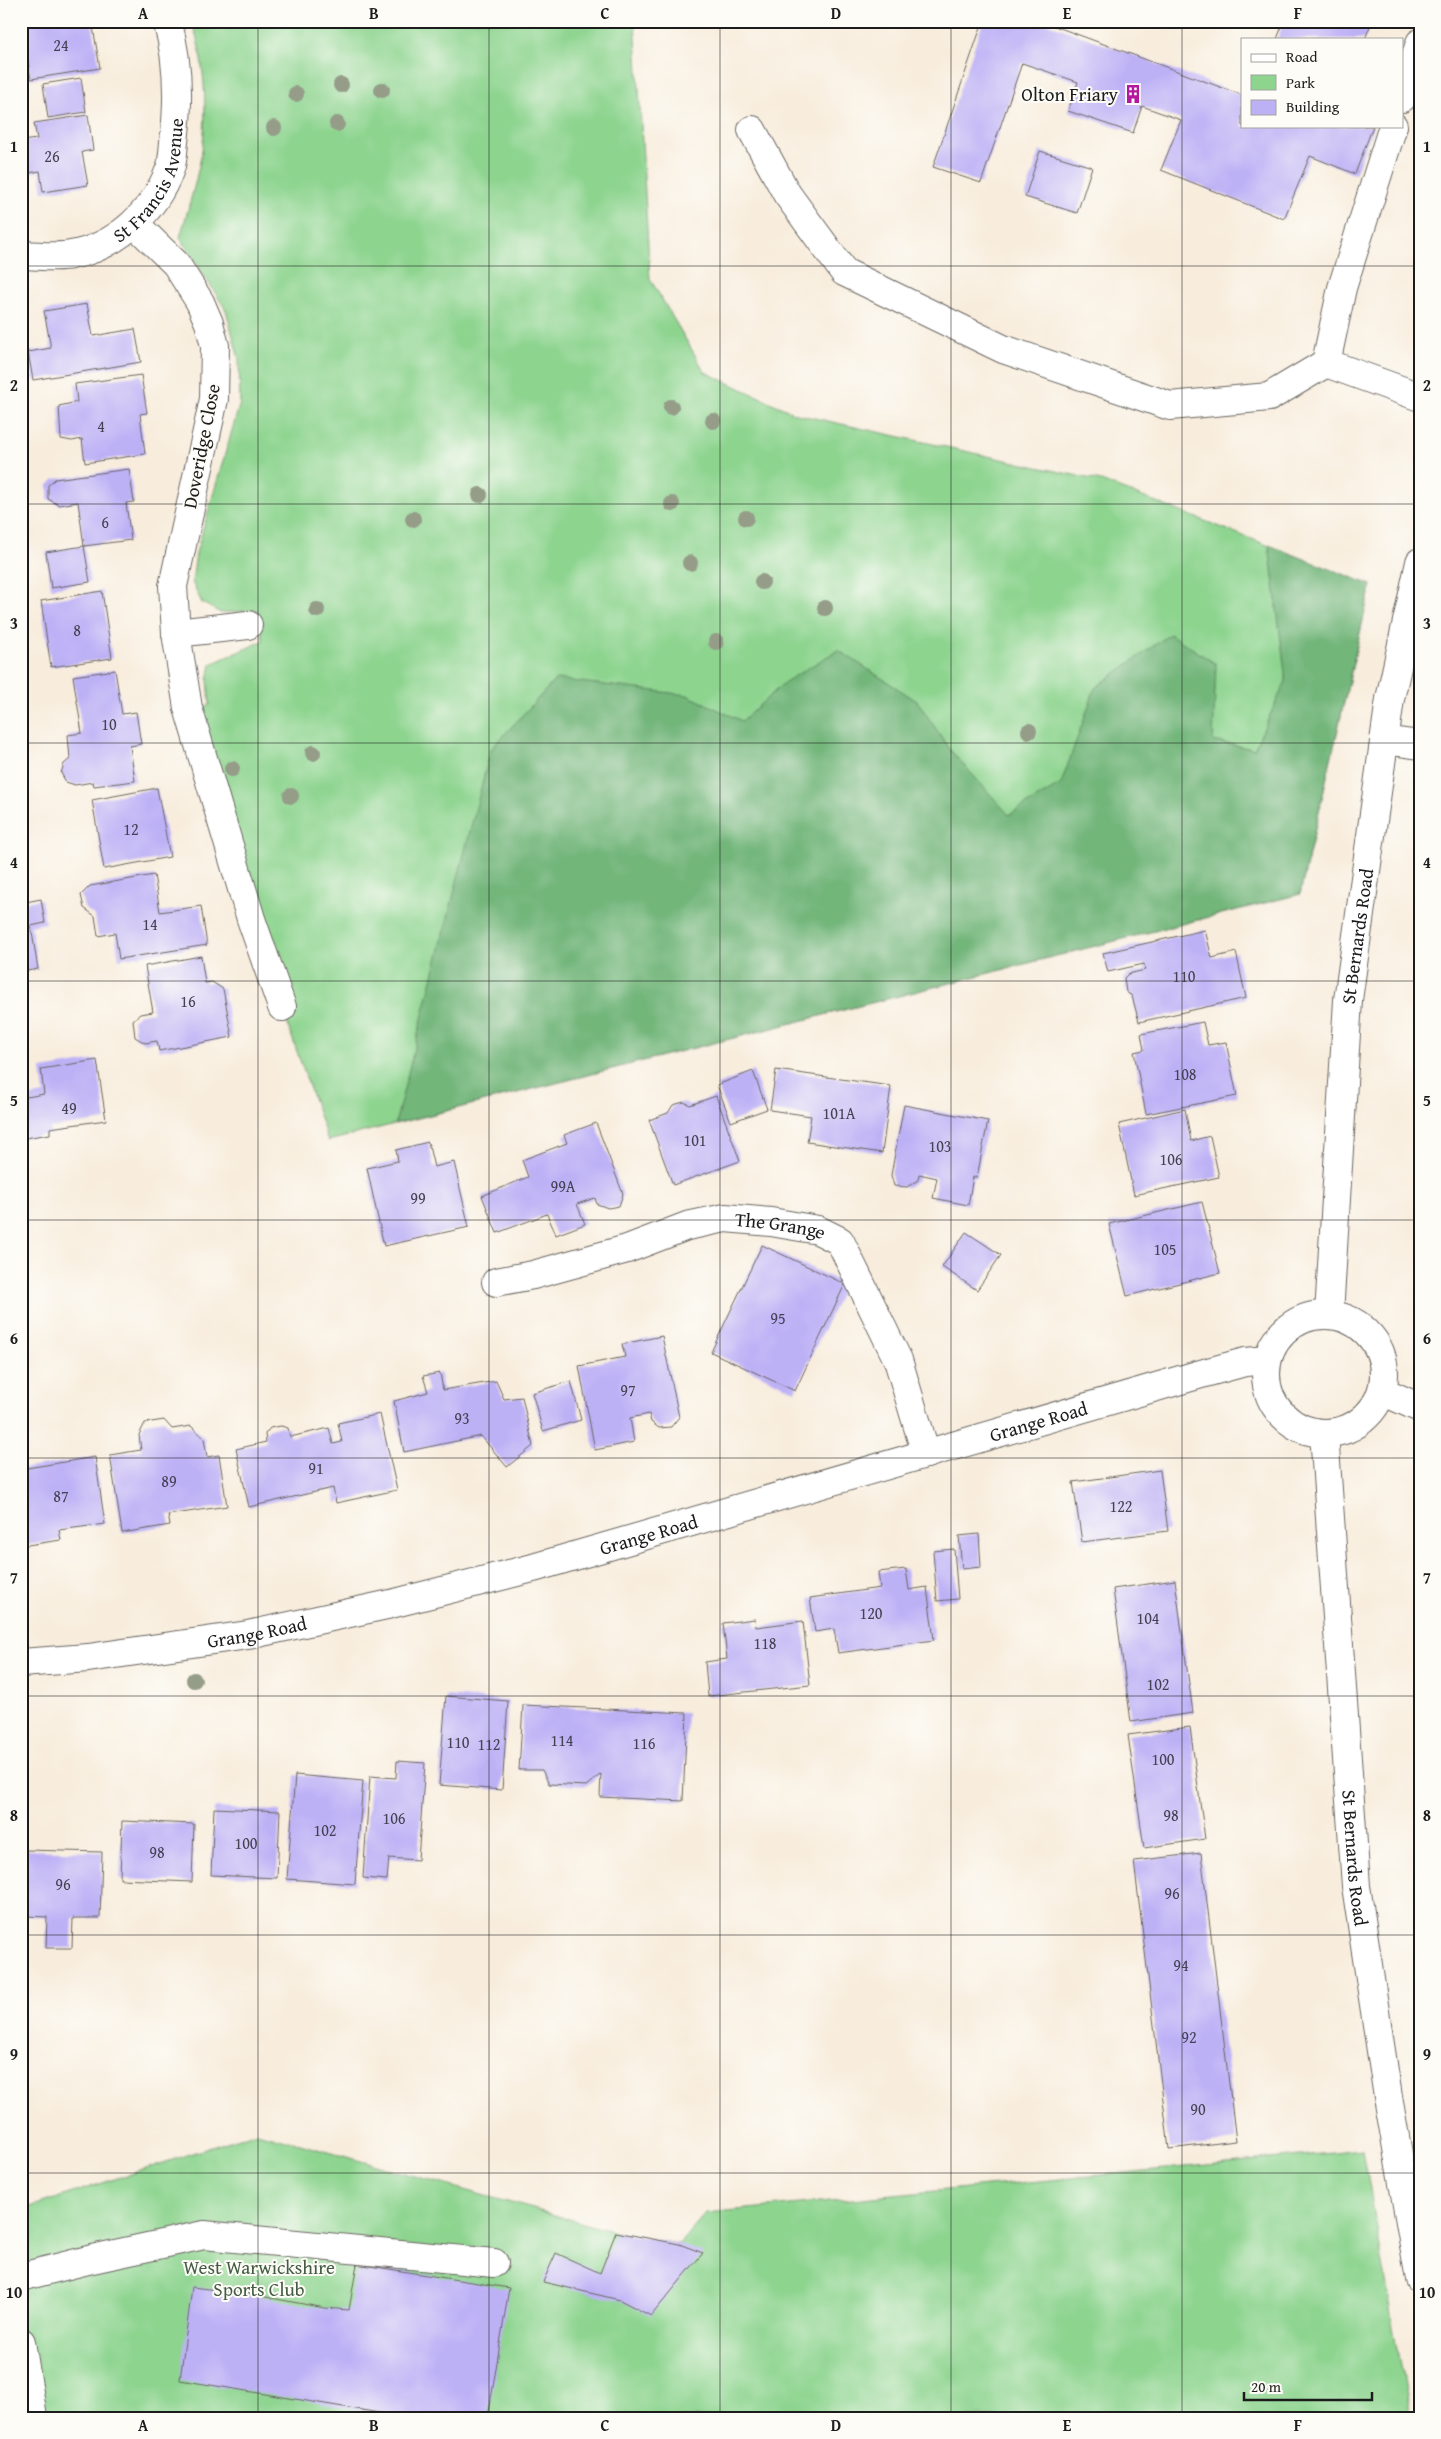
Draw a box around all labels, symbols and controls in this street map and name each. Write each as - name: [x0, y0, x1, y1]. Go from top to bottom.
- text: A: [138, 1, 149, 25]
- text: B: [369, 1, 379, 25]
- text: C: [600, 1, 610, 25]
- text: D: [831, 1, 841, 25]
- text: E: [1063, 1, 1072, 25]
- text: F: [1294, 1, 1302, 25]
- house number: 24: [53, 33, 69, 57]
- legend: [1241, 38, 1404, 128]
- text: Road: [1286, 46, 1317, 67]
- text: Park: [1286, 72, 1315, 93]
- place label: Olton Friary: [1021, 80, 1119, 108]
- building icon: Olton Friary: [1122, 83, 1144, 105]
- text: Building: [1286, 96, 1340, 117]
- street label: St Francis Avenue: [107, 117, 190, 249]
- text: 1: [10, 134, 18, 158]
- text: 1: [1423, 134, 1431, 158]
- house number: 26: [44, 144, 60, 168]
- text: 2: [10, 373, 18, 397]
- text: 2: [1423, 373, 1431, 397]
- street label: Doveridge Close: [175, 381, 227, 511]
- house number: 4: [97, 414, 105, 438]
- house number: 6: [101, 510, 109, 534]
- text: 3: [10, 611, 18, 635]
- text: 3: [1423, 611, 1431, 635]
- house number: 8: [73, 618, 81, 642]
- house number: 10: [101, 712, 117, 736]
- house number: 12: [123, 817, 139, 841]
- text: 4: [10, 850, 18, 874]
- text: 4: [1423, 850, 1431, 874]
- street label: St Bernards Road: [1334, 866, 1380, 1006]
- house number: 14: [142, 912, 158, 936]
- house number: 110: [1172, 964, 1196, 988]
- house number: 16: [180, 989, 196, 1013]
- house number: 108: [1173, 1062, 1197, 1086]
- text: 5: [10, 1088, 18, 1112]
- text: 5: [1423, 1088, 1431, 1112]
- house number: 49: [61, 1096, 77, 1120]
- house number: 101A: [823, 1101, 856, 1125]
- house number: 101: [683, 1128, 707, 1152]
- house number: 103: [928, 1134, 952, 1158]
- house number: 106: [1159, 1147, 1183, 1171]
- house number: 99A: [550, 1174, 576, 1198]
- house number: 99: [410, 1186, 426, 1210]
- street label: The Grange: [734, 1205, 831, 1246]
- house number: 105: [1153, 1237, 1177, 1261]
- house number: 95: [770, 1306, 786, 1330]
- text: 6: [10, 1326, 18, 1350]
- text: 6: [1423, 1326, 1431, 1350]
- house number: 97: [620, 1378, 636, 1402]
- street label: Grange Road: [986, 1393, 1092, 1449]
- house number: 93: [454, 1406, 470, 1430]
- house number: 91: [308, 1456, 324, 1480]
- house number: 89: [161, 1469, 177, 1493]
- house number: 87: [53, 1484, 69, 1508]
- house number: 122: [1109, 1494, 1133, 1518]
- street label: Grange Road: [596, 1507, 702, 1562]
- text: 7: [10, 1565, 18, 1589]
- text: 7: [1423, 1565, 1431, 1589]
- house number: 120: [859, 1601, 883, 1625]
- house number: 104: [1136, 1606, 1160, 1630]
- street label: Grange Road: [205, 1609, 310, 1655]
- house number: 118: [753, 1631, 777, 1655]
- house number: 102: [1146, 1672, 1170, 1696]
- house number: 114: [550, 1728, 574, 1752]
- house number: 110: [446, 1730, 470, 1754]
- house number: 116: [632, 1731, 656, 1755]
- house number: 112: [477, 1732, 501, 1756]
- house number: 100: [1151, 1747, 1175, 1771]
- street label: St Bernards Road: [1335, 1789, 1376, 1929]
- text: 8: [10, 1803, 18, 1827]
- house number: 98: [1163, 1803, 1179, 1827]
- text: 8: [1423, 1803, 1431, 1827]
- house number: 106: [382, 1806, 406, 1830]
- house number: 102: [313, 1818, 337, 1842]
- house number: 100: [234, 1831, 258, 1855]
- house number: 98: [149, 1840, 165, 1864]
- house number: 96: [55, 1872, 71, 1896]
- house number: 96: [1164, 1881, 1180, 1905]
- house number: 94: [1173, 1953, 1189, 1977]
- house number: 92: [1181, 2025, 1197, 2049]
- text: 9: [10, 2042, 18, 2066]
- text: 9: [1423, 2042, 1431, 2066]
- house number: 90: [1190, 2097, 1206, 2121]
- park label: West Warwickshire Sports Club: [183, 2253, 335, 2303]
- text: 10: [6, 2280, 22, 2304]
- text: 10: [1419, 2280, 1435, 2304]
- scale bar: [1244, 2369, 1371, 2401]
- text: 20 m: [1251, 2376, 1282, 2397]
- text: A: [138, 2413, 149, 2437]
- text: B: [369, 2413, 379, 2437]
- text: C: [600, 2413, 610, 2437]
- text: D: [831, 2413, 841, 2437]
- text: E: [1063, 2413, 1072, 2437]
- text: F: [1294, 2413, 1302, 2437]

